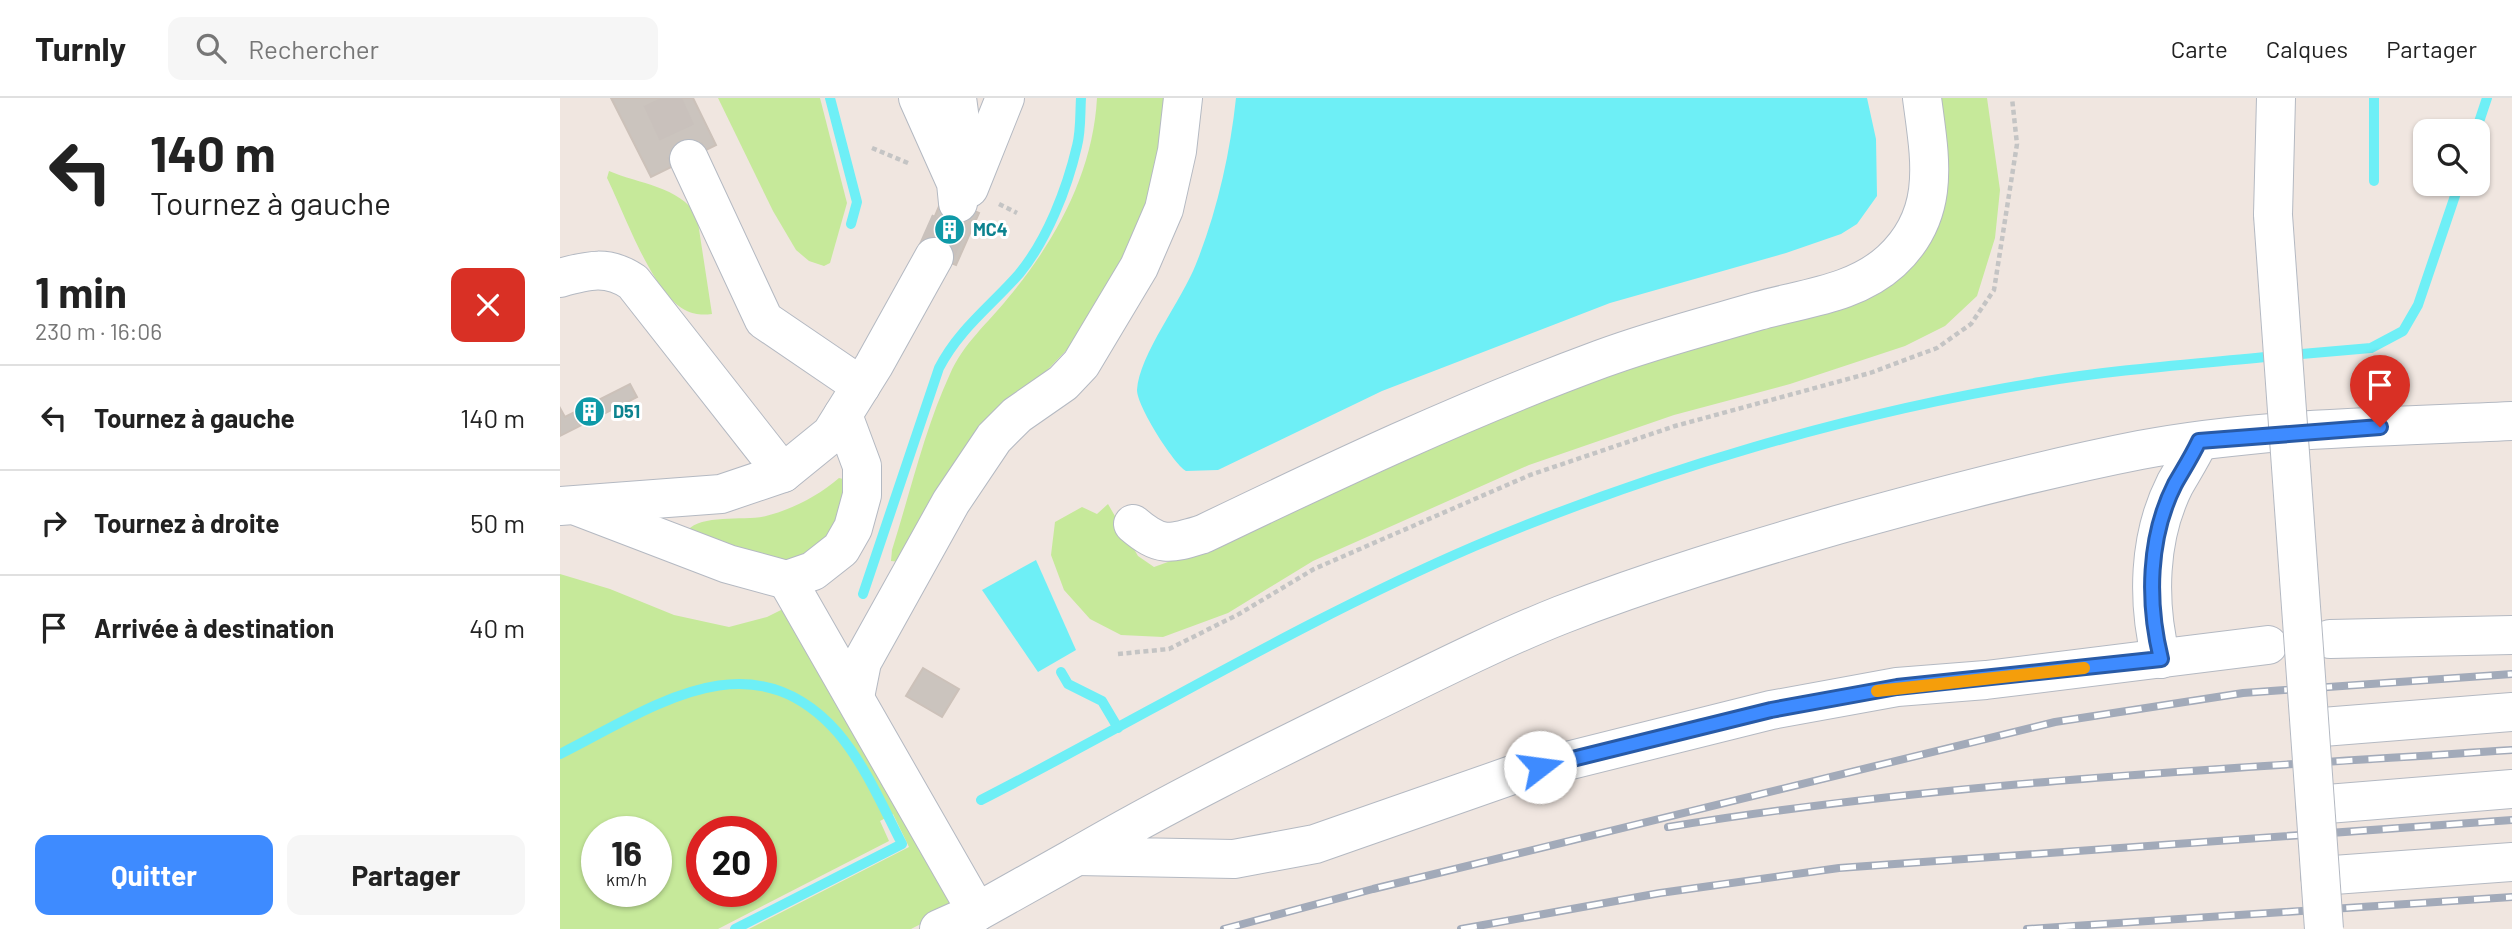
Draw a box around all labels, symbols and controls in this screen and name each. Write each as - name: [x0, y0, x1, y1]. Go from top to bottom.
- search box: [168, 17, 658, 80]
- text: Turnly: [35, 28, 126, 68]
- icon: search: [192, 29, 230, 67]
- text: Rechercher: [248, 33, 379, 64]
- text: Carte: [2171, 34, 2228, 63]
- text: Calques: [2266, 34, 2348, 63]
- text: Partager: [2386, 34, 2477, 63]
- map controls: [2413, 119, 2490, 196]
- button: search: [2413, 119, 2490, 196]
- text: 140 m: [150, 123, 276, 182]
- icon: left: [35, 126, 126, 217]
- text: Tournez à gauche: [150, 183, 391, 221]
- building icon: MC4: [933, 213, 967, 247]
- place label: MC4: [973, 218, 1008, 240]
- text: 1 min: [35, 266, 127, 316]
- button: close: [451, 268, 525, 342]
- text: 230 m · 16:06: [35, 317, 162, 345]
- pin: [2350, 355, 2410, 427]
- icon: arrive: [2361, 366, 2399, 404]
- building icon: D51: [573, 395, 607, 429]
- icon: left: [35, 399, 73, 437]
- place label: D51: [613, 400, 640, 422]
- text: Tournez à gauche: [94, 402, 295, 433]
- text: 140 m: [460, 402, 525, 433]
- icon: right: [35, 504, 73, 542]
- text: Tournez à droite: [94, 507, 279, 538]
- text: 50 m: [470, 507, 525, 538]
- icon: arrive: [35, 609, 73, 647]
- text: Arrivée à destination: [94, 612, 334, 643]
- text: 40 m: [469, 612, 525, 643]
- position arrow: [1503, 730, 1577, 804]
- speed limit sign: 20: [686, 816, 777, 907]
- text: 16: [611, 831, 642, 873]
- button: Quitter: [35, 835, 273, 915]
- button: Partager: [287, 835, 525, 915]
- text: km/h: [606, 868, 647, 890]

